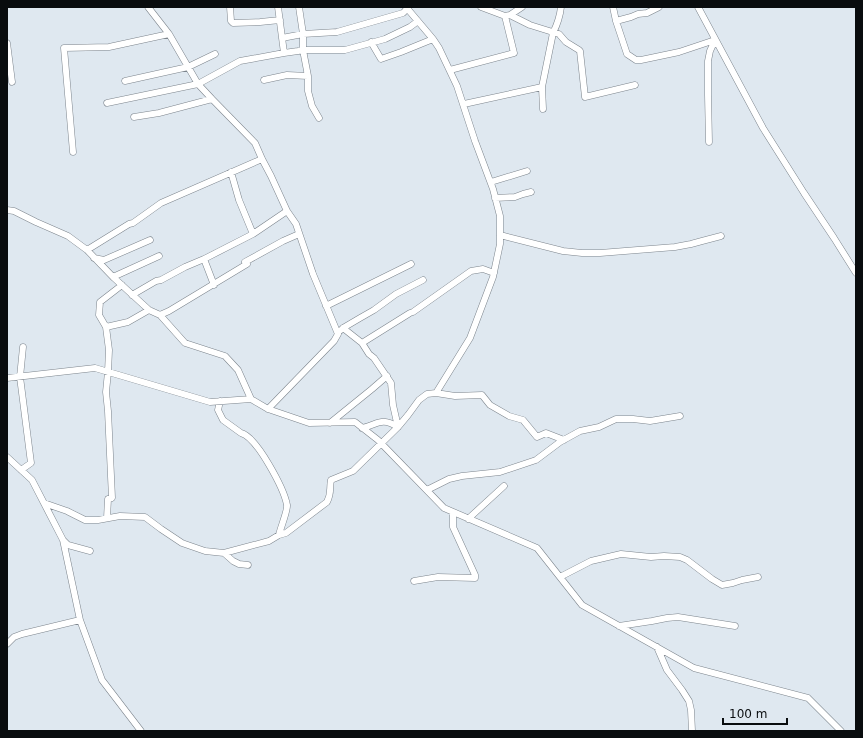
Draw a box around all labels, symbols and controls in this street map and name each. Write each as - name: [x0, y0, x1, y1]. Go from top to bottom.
- scale bar: [723, 700, 787, 726]
- text: 100 m: [729, 707, 767, 721]

